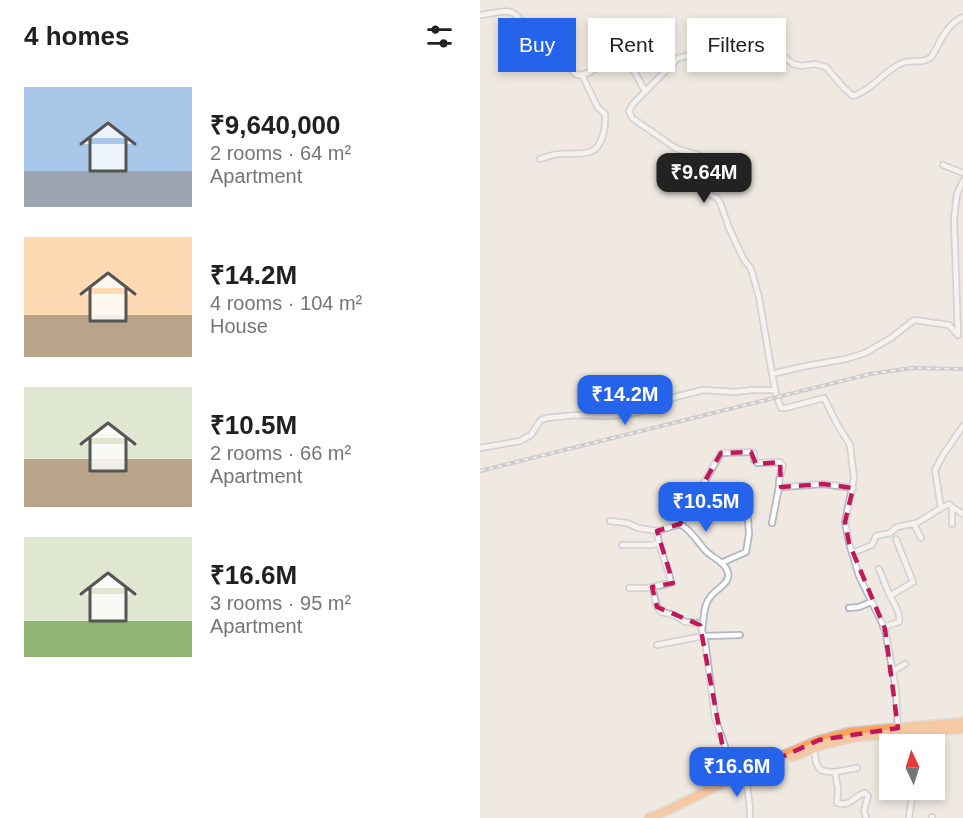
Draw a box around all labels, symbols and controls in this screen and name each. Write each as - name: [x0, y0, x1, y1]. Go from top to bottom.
- chip: Buy: [498, 18, 576, 72]
- chip: Rent: [588, 18, 675, 72]
- chip: Filters: [687, 18, 786, 72]
- icon: filters: [423, 20, 456, 53]
- text: 4 homes: [24, 21, 130, 51]
- text: ₹9,640,000: [210, 110, 341, 140]
- icon: home: [72, 111, 144, 183]
- text: 2 rooms · 64 m²: [210, 142, 351, 164]
- pin: ₹9.64M: [655, 153, 753, 204]
- text: ₹9.64M: [670, 161, 738, 183]
- text: Apartment: [210, 165, 302, 187]
- text: ₹14.2M: [210, 260, 297, 290]
- icon: home: [72, 261, 144, 333]
- text: 4 rooms · 104 m²: [210, 292, 362, 314]
- text: House: [210, 315, 268, 337]
- pin: ₹14.2M: [576, 375, 674, 426]
- text: ₹14.2M: [591, 383, 659, 405]
- text: ₹10.5M: [210, 410, 297, 440]
- icon: home: [72, 411, 144, 483]
- text: 2 rooms · 66 m²: [210, 442, 351, 464]
- text: Apartment: [210, 465, 302, 487]
- pin: ₹10.5M: [657, 482, 755, 533]
- text: ₹10.5M: [672, 490, 740, 512]
- text: ₹16.6M: [210, 560, 297, 590]
- icon: home: [72, 561, 144, 633]
- text: 3 rooms · 95 m²: [210, 592, 351, 614]
- text: Apartment: [210, 615, 302, 637]
- north arrow: [879, 734, 945, 800]
- map controls: [879, 734, 945, 800]
- pin: ₹16.6M: [688, 747, 786, 798]
- text: ₹16.6M: [703, 755, 771, 777]

